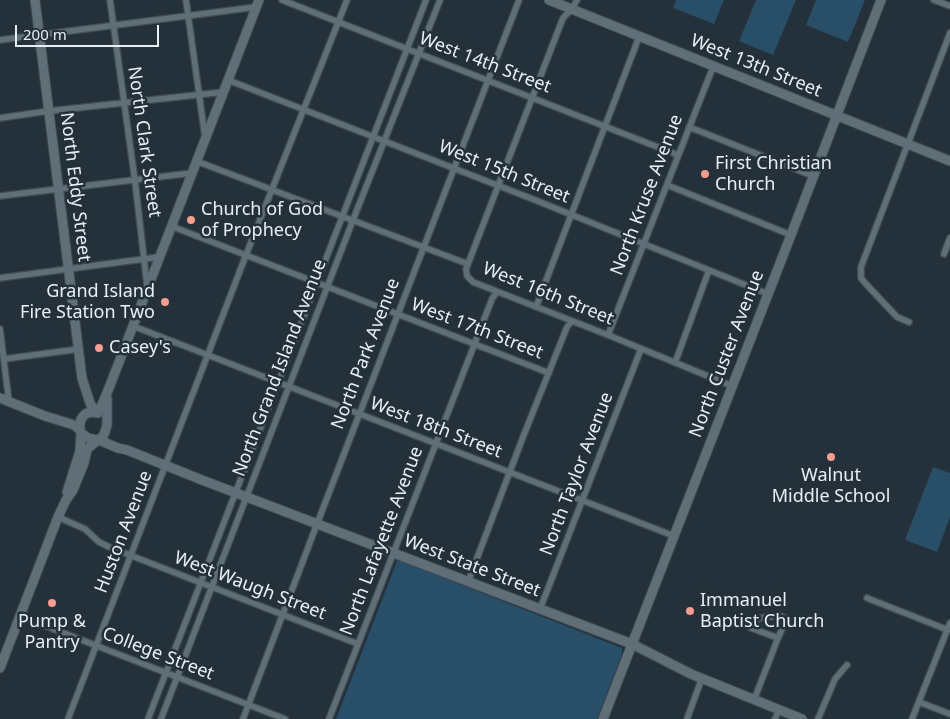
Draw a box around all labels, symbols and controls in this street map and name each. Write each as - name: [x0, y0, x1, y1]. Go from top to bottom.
- scale bar: [18, 15, 161, 47]
- text: 200 m: [23, 24, 67, 44]
- street label: West 14th Street: [416, 28, 554, 98]
- street label: West 13th Street: [687, 30, 825, 102]
- street label: North Clark Street: [123, 65, 165, 219]
- street label: North Eddy Street: [55, 111, 95, 263]
- street label: North Kruse Avenue: [606, 111, 688, 279]
- street label: West 15th Street: [435, 136, 573, 208]
- place label: First Christian Church: [715, 153, 832, 195]
- marker: First Christian Church: [699, 168, 711, 180]
- place label: Church of God of Prophecy: [201, 199, 323, 242]
- marker: Church of God of Prophecy: [185, 214, 197, 226]
- street label: North Grand Island Avenue: [229, 256, 331, 480]
- street label: West 16th Street: [479, 258, 617, 330]
- street label: North Custer Avenue: [685, 267, 769, 441]
- street label: North Park Avenue: [327, 275, 405, 433]
- place label: Grand Island Fire Station Two: [20, 281, 155, 324]
- street label: West 17th Street: [408, 294, 546, 364]
- marker: Grand Island Fire Station Two: [159, 296, 171, 308]
- place label: Casey's: [109, 337, 171, 359]
- marker: Casey's: [93, 342, 105, 354]
- street label: North Taylor Avenue: [536, 389, 618, 559]
- street label: West 18th Street: [367, 393, 505, 463]
- street label: North Lafayette Avenue: [336, 444, 428, 638]
- marker: Walnut Middle School: [825, 451, 837, 463]
- place label: Walnut Middle School: [772, 465, 890, 508]
- street label: Huston Avenue: [91, 468, 157, 596]
- street label: West State Street: [401, 530, 543, 602]
- street label: West Waugh Street: [171, 547, 329, 625]
- place label: Immanuel Baptist Church: [700, 590, 824, 632]
- marker: Pump & Pantry: [46, 597, 58, 609]
- marker: Immanuel Baptist Church: [684, 605, 696, 617]
- place label: Pump & Pantry: [18, 611, 86, 654]
- street label: College Street: [99, 623, 217, 685]

